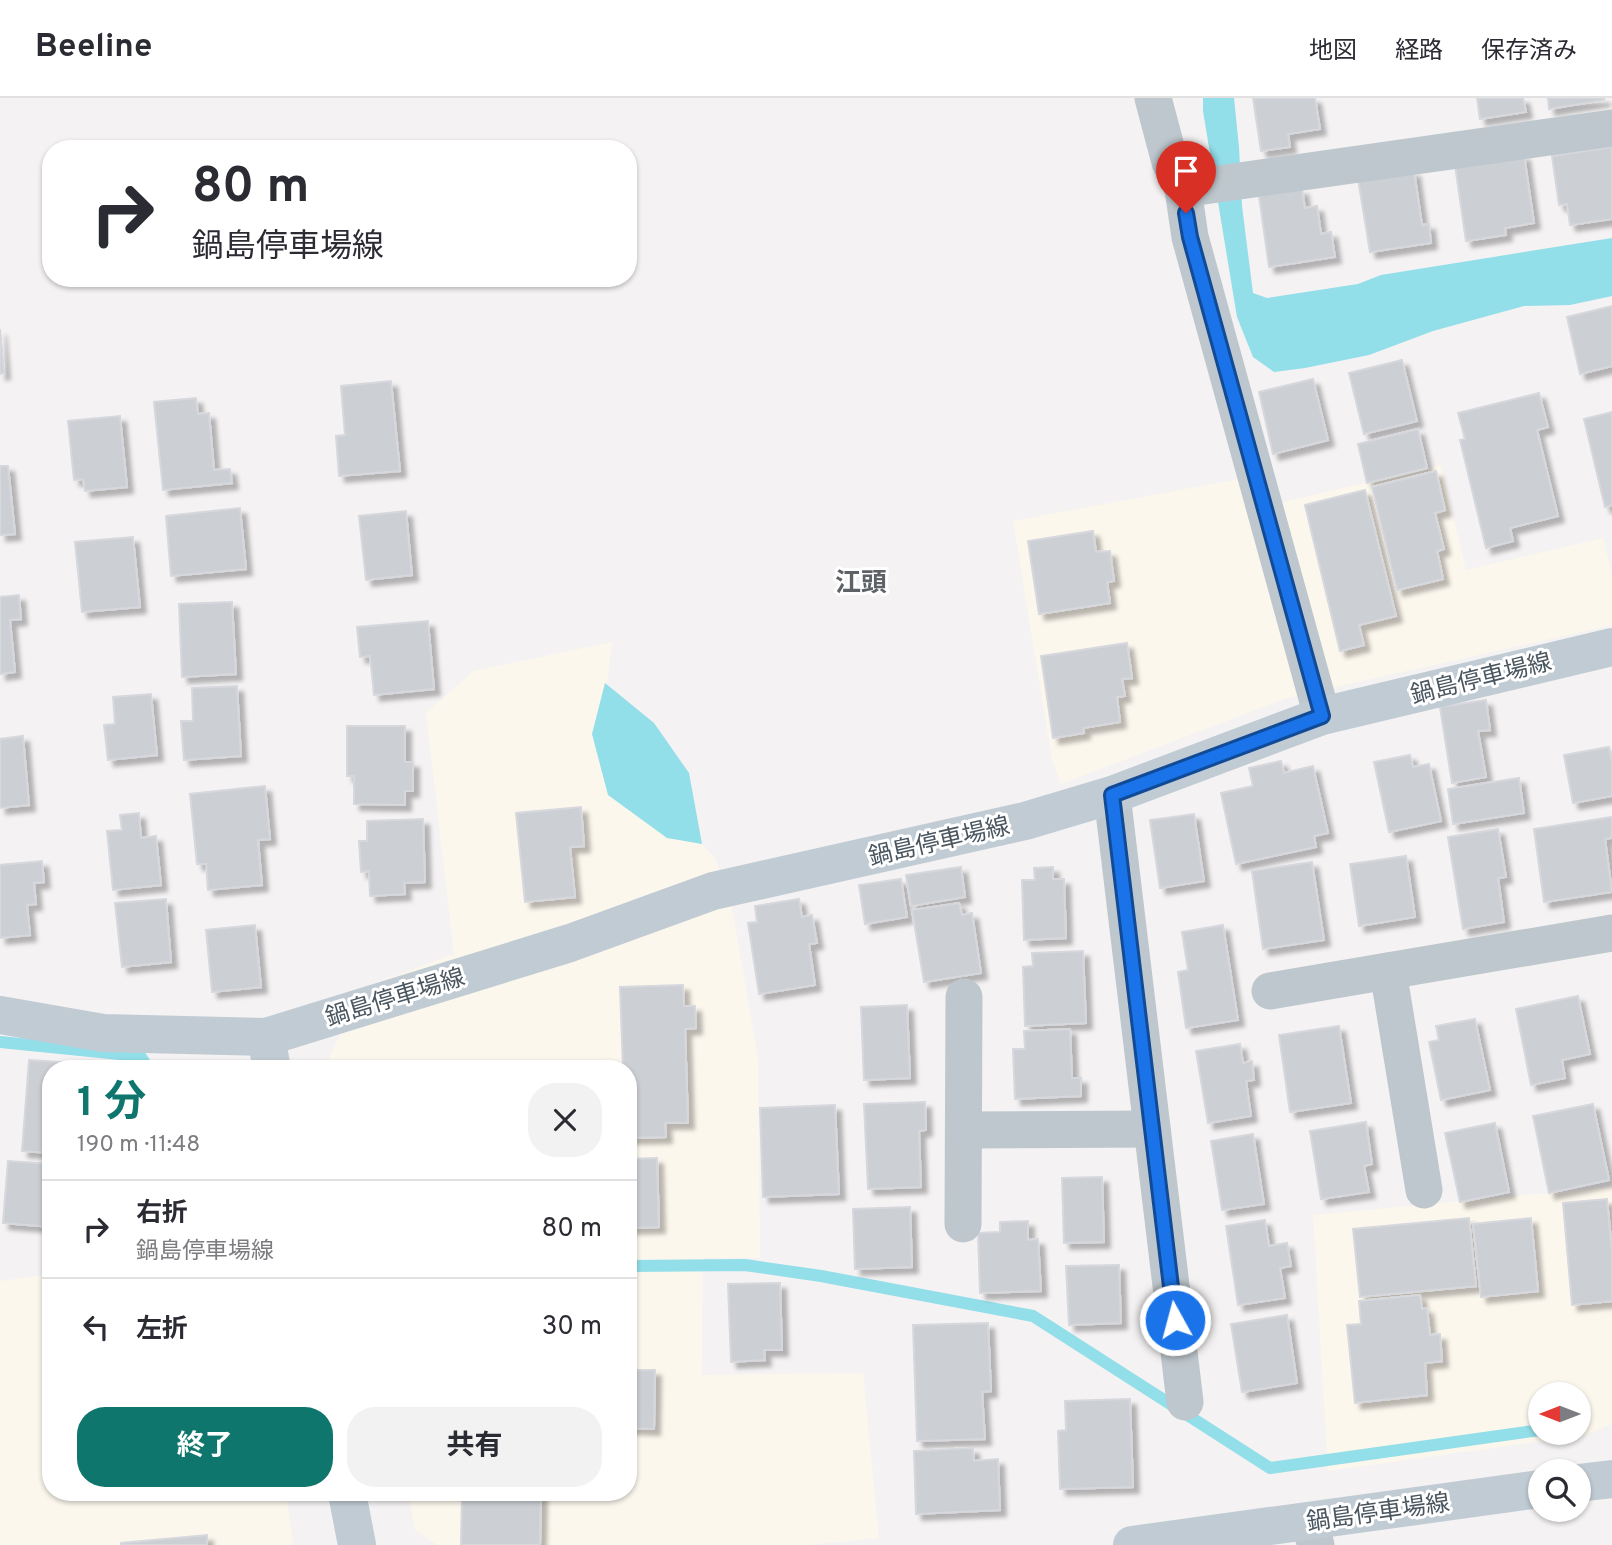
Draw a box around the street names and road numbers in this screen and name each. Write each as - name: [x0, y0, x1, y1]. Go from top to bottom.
- street label: 鍋島停車場線: [1408, 648, 1555, 712]
- street label: 鍋島停車場線: [866, 812, 1013, 874]
- street label: 鍋島停車場線: [322, 964, 469, 1034]
- street label: 鍋島停車場線: [1305, 1489, 1452, 1539]

